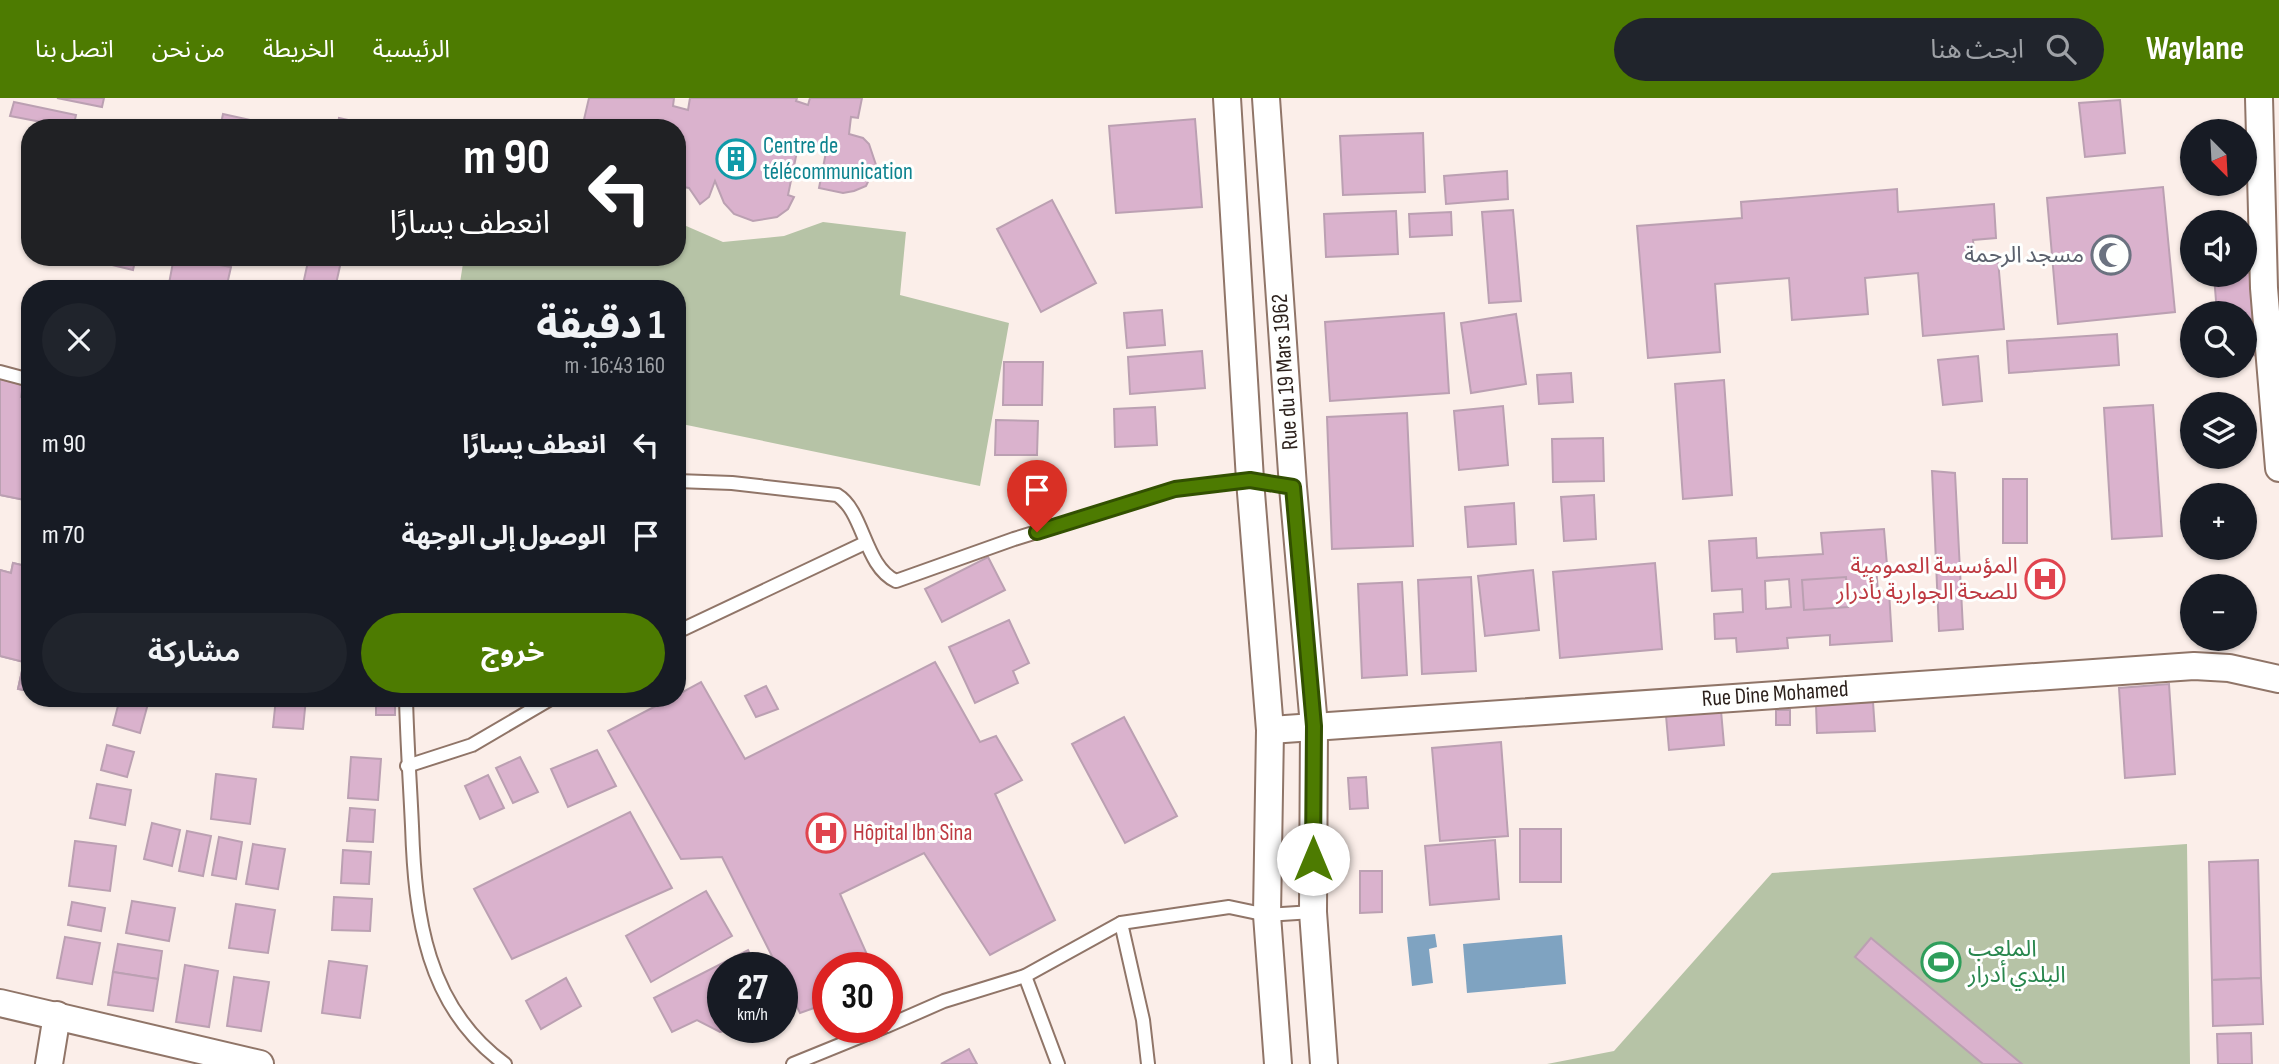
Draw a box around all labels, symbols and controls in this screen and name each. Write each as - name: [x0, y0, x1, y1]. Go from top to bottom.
- search box: [1614, 18, 2104, 81]
- text: Waylane: [2146, 29, 2244, 69]
- icon: search: [2042, 30, 2080, 68]
- text: اتصل بنا: [35, 35, 114, 64]
- text: من نحن: [152, 35, 225, 64]
- text: الخريطة: [263, 35, 335, 64]
- text: الرئيسية: [373, 35, 450, 64]
- text: ابحث هنا: [1930, 35, 2024, 66]
- north arrow: [2180, 119, 2258, 196]
- map controls: [2180, 119, 2257, 651]
- text: 90 m: [463, 129, 550, 188]
- place label: Centre de télécommunication: [763, 132, 913, 186]
- building icon: Centre de télécommunication: [715, 138, 757, 180]
- icon: left: [574, 147, 665, 238]
- text: انعطف يسارًا: [390, 204, 550, 243]
- button: sound: [2180, 210, 2257, 287]
- mosque icon: مسجد الرحمة: [2090, 234, 2132, 276]
- place label: مسجد الرحمة: [1964, 241, 2084, 269]
- street label: Rue du 19 Mars 1962: [1266, 293, 1304, 451]
- text: 1 دقيقة: [536, 300, 665, 351]
- button: search: [2180, 301, 2257, 378]
- button: close: [42, 303, 116, 377]
- text: 160 m · 16:43: [564, 352, 665, 380]
- button: layers: [2180, 392, 2257, 469]
- icon: left: [627, 426, 665, 464]
- text: 90 m: [42, 429, 86, 460]
- text: انعطف يسارًا: [462, 430, 606, 461]
- pin: [1007, 460, 1067, 532]
- icon: arrive: [1018, 471, 1056, 509]
- button: +: [2180, 483, 2257, 560]
- icon: arrive: [627, 517, 665, 555]
- text: 70 m: [42, 520, 85, 551]
- text: الوصول إلى الوجهة: [402, 521, 606, 552]
- place label: المؤسسة العمومية للصحة الجوارية بأدرار: [1835, 552, 2018, 606]
- hospital icon: المؤسسة العمومية للصحة الجوارية بأدرار: [2024, 558, 2066, 600]
- button: −: [2180, 574, 2257, 651]
- button: مشاركة: [42, 613, 347, 693]
- button: خروج: [361, 613, 665, 693]
- street label: Rue Dine Mohamed: [1701, 675, 1849, 713]
- hospital icon: Hôpital Ibn Sina: [805, 812, 847, 854]
- place label: Hôpital Ibn Sina: [853, 819, 972, 847]
- position arrow: [1276, 822, 1350, 896]
- place label: الملعب البلدي أدرار: [1967, 935, 2066, 991]
- sports icon: الملعب البلدي أدرار: [1920, 941, 1962, 983]
- speed limit sign: 30: [812, 952, 903, 1043]
- text: 27: [737, 967, 768, 1010]
- text: km/h: [737, 1004, 768, 1025]

